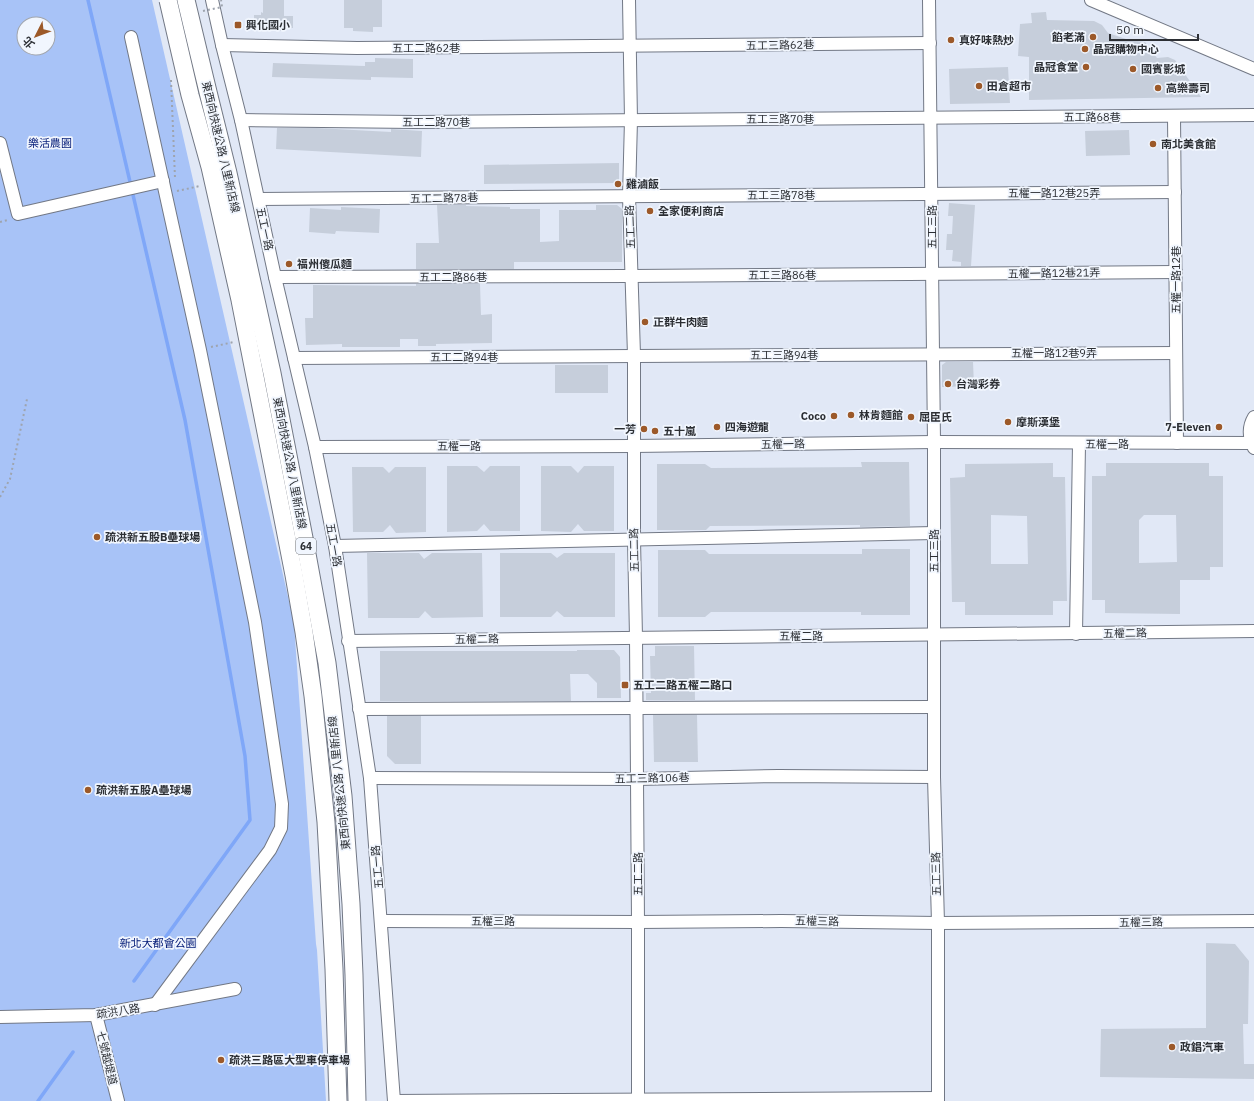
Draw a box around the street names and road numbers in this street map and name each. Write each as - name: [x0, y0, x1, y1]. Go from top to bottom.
- street label: 五工三路62巷: [746, 37, 814, 53]
- street label: 五工二路62巷: [392, 41, 460, 55]
- street label: 東西向快速公路 八里新店線: [199, 80, 243, 214]
- street label: 五工路68巷: [1063, 110, 1121, 124]
- street label: 五工三路70巷: [746, 112, 814, 126]
- street label: 五工二路70巷: [402, 115, 470, 129]
- street label: 五權一路12巷25弄: [1008, 186, 1100, 200]
- street label: 五工三路78巷: [747, 188, 815, 202]
- street label: 五工二路78巷: [410, 190, 478, 206]
- street label: 五工二路: [622, 205, 638, 249]
- street label: 五工三路: [925, 205, 939, 249]
- street label: 五工一路: [254, 206, 276, 252]
- street label: 五權一路12巷: [1169, 246, 1183, 314]
- street label: 五權一路12巷21弄: [1008, 265, 1100, 281]
- street label: 五工三路86巷: [748, 268, 816, 282]
- street label: 五工二路86巷: [419, 270, 487, 284]
- street label: 五權一路12巷9弄: [1011, 346, 1097, 360]
- street label: 五工三路94巷: [750, 348, 818, 362]
- street label: 五工二路94巷: [430, 350, 498, 364]
- street label: 東西向快速公路 八里新店線: [270, 396, 310, 530]
- street label: 五權一路: [761, 437, 805, 451]
- street label: 五權一路: [1085, 437, 1129, 451]
- street label: 五權一路: [437, 439, 481, 453]
- street label: 五工一路: [323, 522, 345, 568]
- street label: 五工二路: [627, 528, 641, 572]
- street label: 五工三路: [927, 529, 941, 573]
- road number: 64: [296, 538, 316, 554]
- street label: 五權二路: [1103, 626, 1147, 640]
- street label: 五權二路: [779, 629, 823, 643]
- street label: 五權二路: [455, 632, 499, 646]
- street label: 東西向快速公路 八里新店線: [325, 715, 353, 851]
- street label: 五工三路106巷: [614, 770, 690, 786]
- street label: 五工一路: [368, 844, 386, 890]
- street label: 五工二路: [631, 852, 645, 896]
- street label: 五工三路: [929, 852, 943, 896]
- street label: 五權三路: [471, 914, 515, 928]
- street label: 五權三路: [795, 914, 839, 928]
- street label: 五權三路: [1119, 915, 1163, 929]
- street label: 疏洪八路: [95, 1001, 141, 1021]
- street label: 七號越堤道: [94, 1030, 120, 1086]

